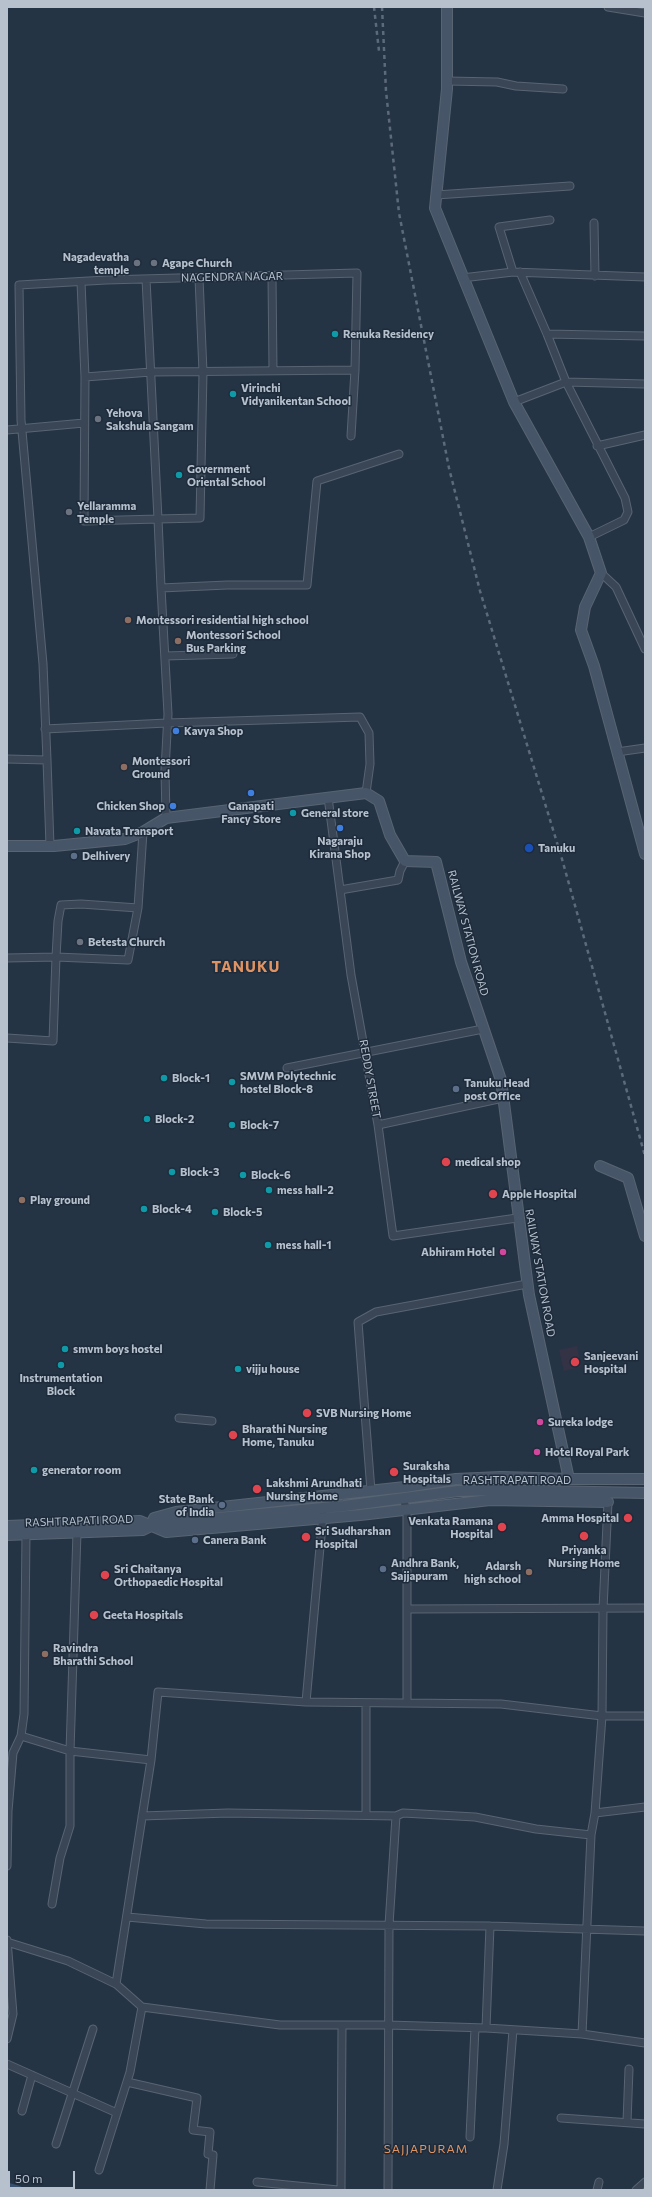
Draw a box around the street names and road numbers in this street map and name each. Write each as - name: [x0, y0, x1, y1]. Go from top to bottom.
- street label: NAGENDRA NAGAR: [181, 270, 283, 284]
- street label: RAILWAY STATION ROAD: [445, 869, 491, 997]
- street label: REDDY STREET: [357, 1039, 383, 1119]
- street label: RAILWAY STATION ROAD: [522, 1208, 558, 1338]
- street label: RASHTRAPATI ROAD: [463, 1473, 571, 1487]
- street label: RASHTRAPATI ROAD: [25, 1513, 133, 1529]

